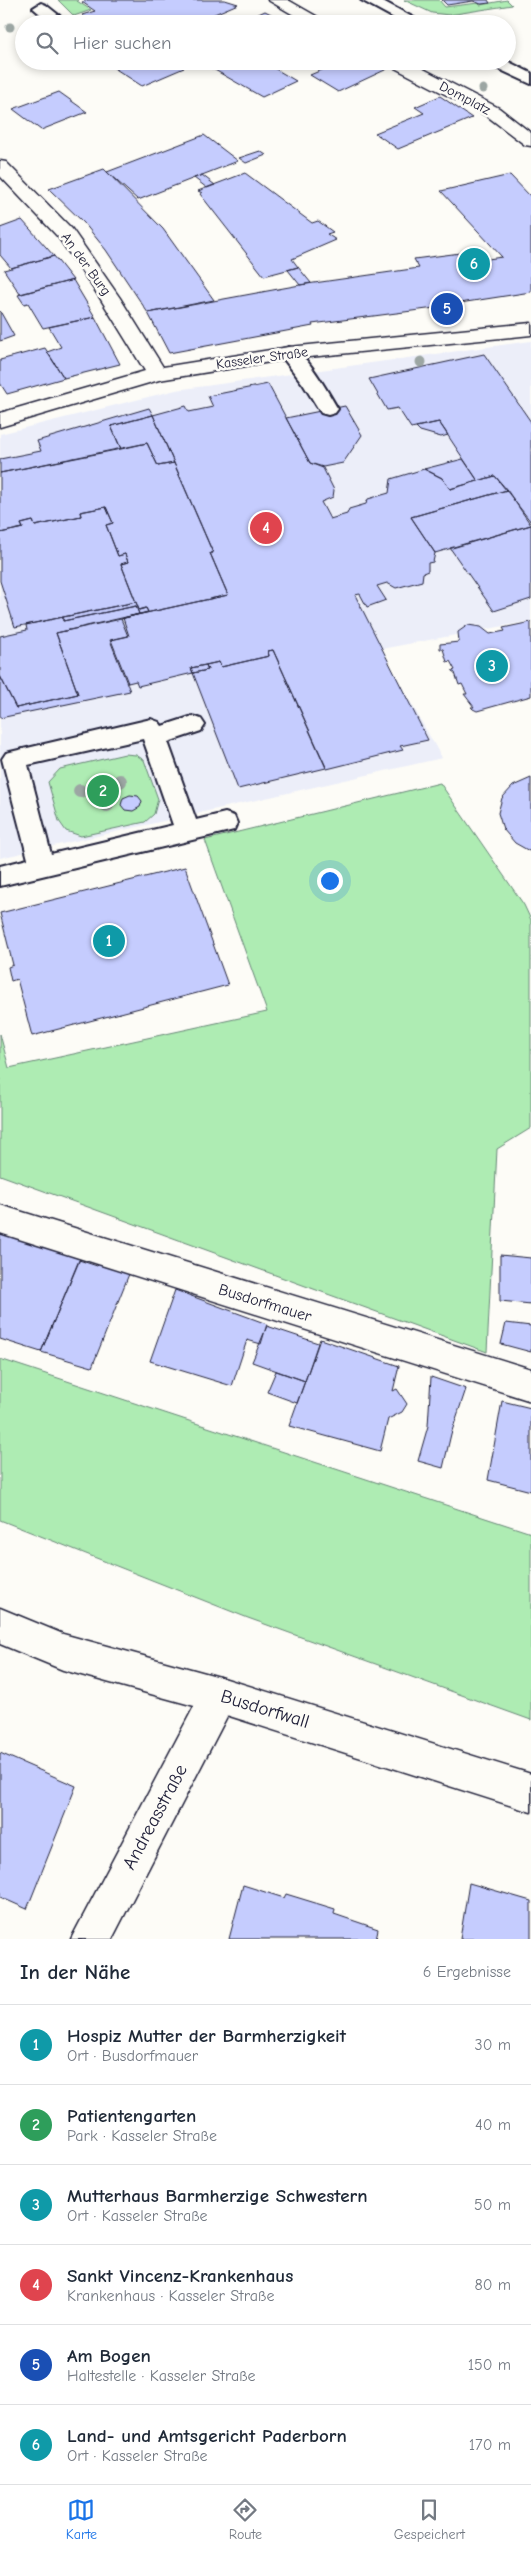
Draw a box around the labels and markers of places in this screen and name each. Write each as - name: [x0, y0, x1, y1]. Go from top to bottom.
- pin: 6: [458, 245, 490, 283]
- pin: 5: [431, 290, 463, 328]
- pin: 4: [250, 509, 282, 547]
- pin: 3: [476, 647, 508, 685]
- pin: 2: [87, 772, 119, 810]
- pin: 1: [93, 922, 125, 960]

